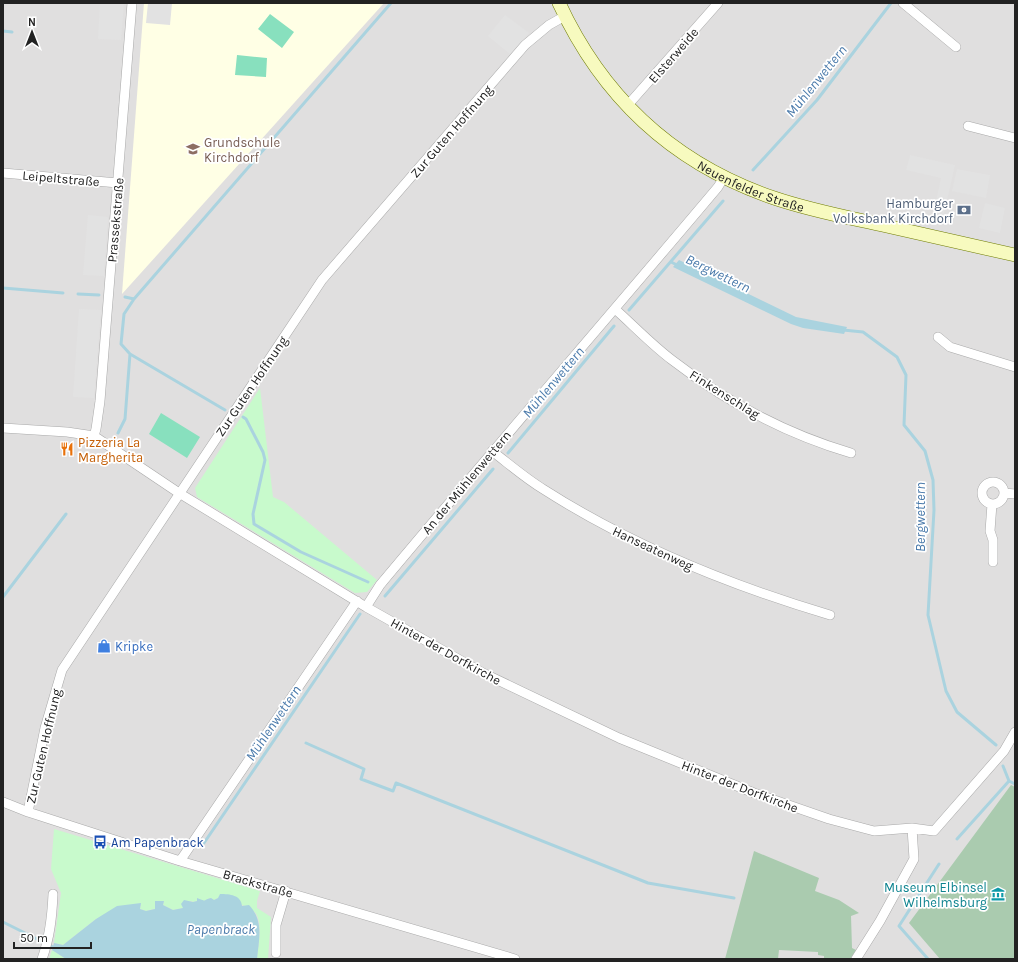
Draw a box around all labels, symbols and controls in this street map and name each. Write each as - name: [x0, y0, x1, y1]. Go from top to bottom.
- north arrow: [12, 12, 52, 52]
- text: N: [28, 16, 36, 29]
- street label: Elsterweide: [645, 24, 702, 86]
- water label: Mühlenwettern: [782, 42, 851, 121]
- street label: Zur Guten Hoffnung: [407, 82, 496, 181]
- place label: Grundschule Kirchdorf: [204, 135, 280, 165]
- school or university icon: Grundschule Kirchdorf: [185, 141, 201, 157]
- street label: Neuenfelder Straße: [695, 157, 806, 215]
- street label: Leipeltstraße: [22, 168, 101, 189]
- street label: Prassekstraße: [104, 177, 127, 263]
- place label: Hamburger Volksbank Kirchdorf: [833, 196, 954, 226]
- bank icon: Hamburger Volksbank Kirchdorf: [956, 202, 972, 218]
- water label: Bergwettern: [683, 250, 753, 296]
- street label: Zur Guten Hoffnung: [212, 333, 291, 439]
- water label: Mühlenwettern: [519, 343, 588, 421]
- street label: Finkenschlag: [687, 367, 763, 422]
- street label: An der Mühlenwettern: [419, 427, 514, 537]
- place label: Pizzeria La Margherita: [78, 435, 143, 465]
- restaurant icon: Pizzeria La Margherita: [59, 441, 75, 457]
- water label: Bergwettern: [912, 482, 929, 552]
- street label: Hanseatenweg: [610, 523, 696, 574]
- street label: Hinter der Dorfkirche: [388, 615, 504, 688]
- shop icon: Kripke: [96, 638, 112, 654]
- place label: Kripke: [115, 639, 153, 654]
- water label: Mühlenwettern: [242, 682, 305, 764]
- street label: Zur Guten Hoffnung: [23, 686, 64, 805]
- street label: Hinter der Dorfkirche: [679, 757, 801, 816]
- bus stop icon: Am Papenbrack: [92, 834, 108, 850]
- place label: Am Papenbrack: [111, 835, 204, 850]
- street label: Brackstraße: [221, 866, 295, 901]
- place label: Museum Elbinsel Wilhelmsburg: [884, 880, 988, 910]
- museum icon: Museum Elbinsel Wilhelmsburg: [990, 886, 1006, 902]
- water label: Papenbrack: [187, 921, 256, 938]
- scale bar: [14, 924, 91, 950]
- text: 50 m: [20, 931, 48, 945]

